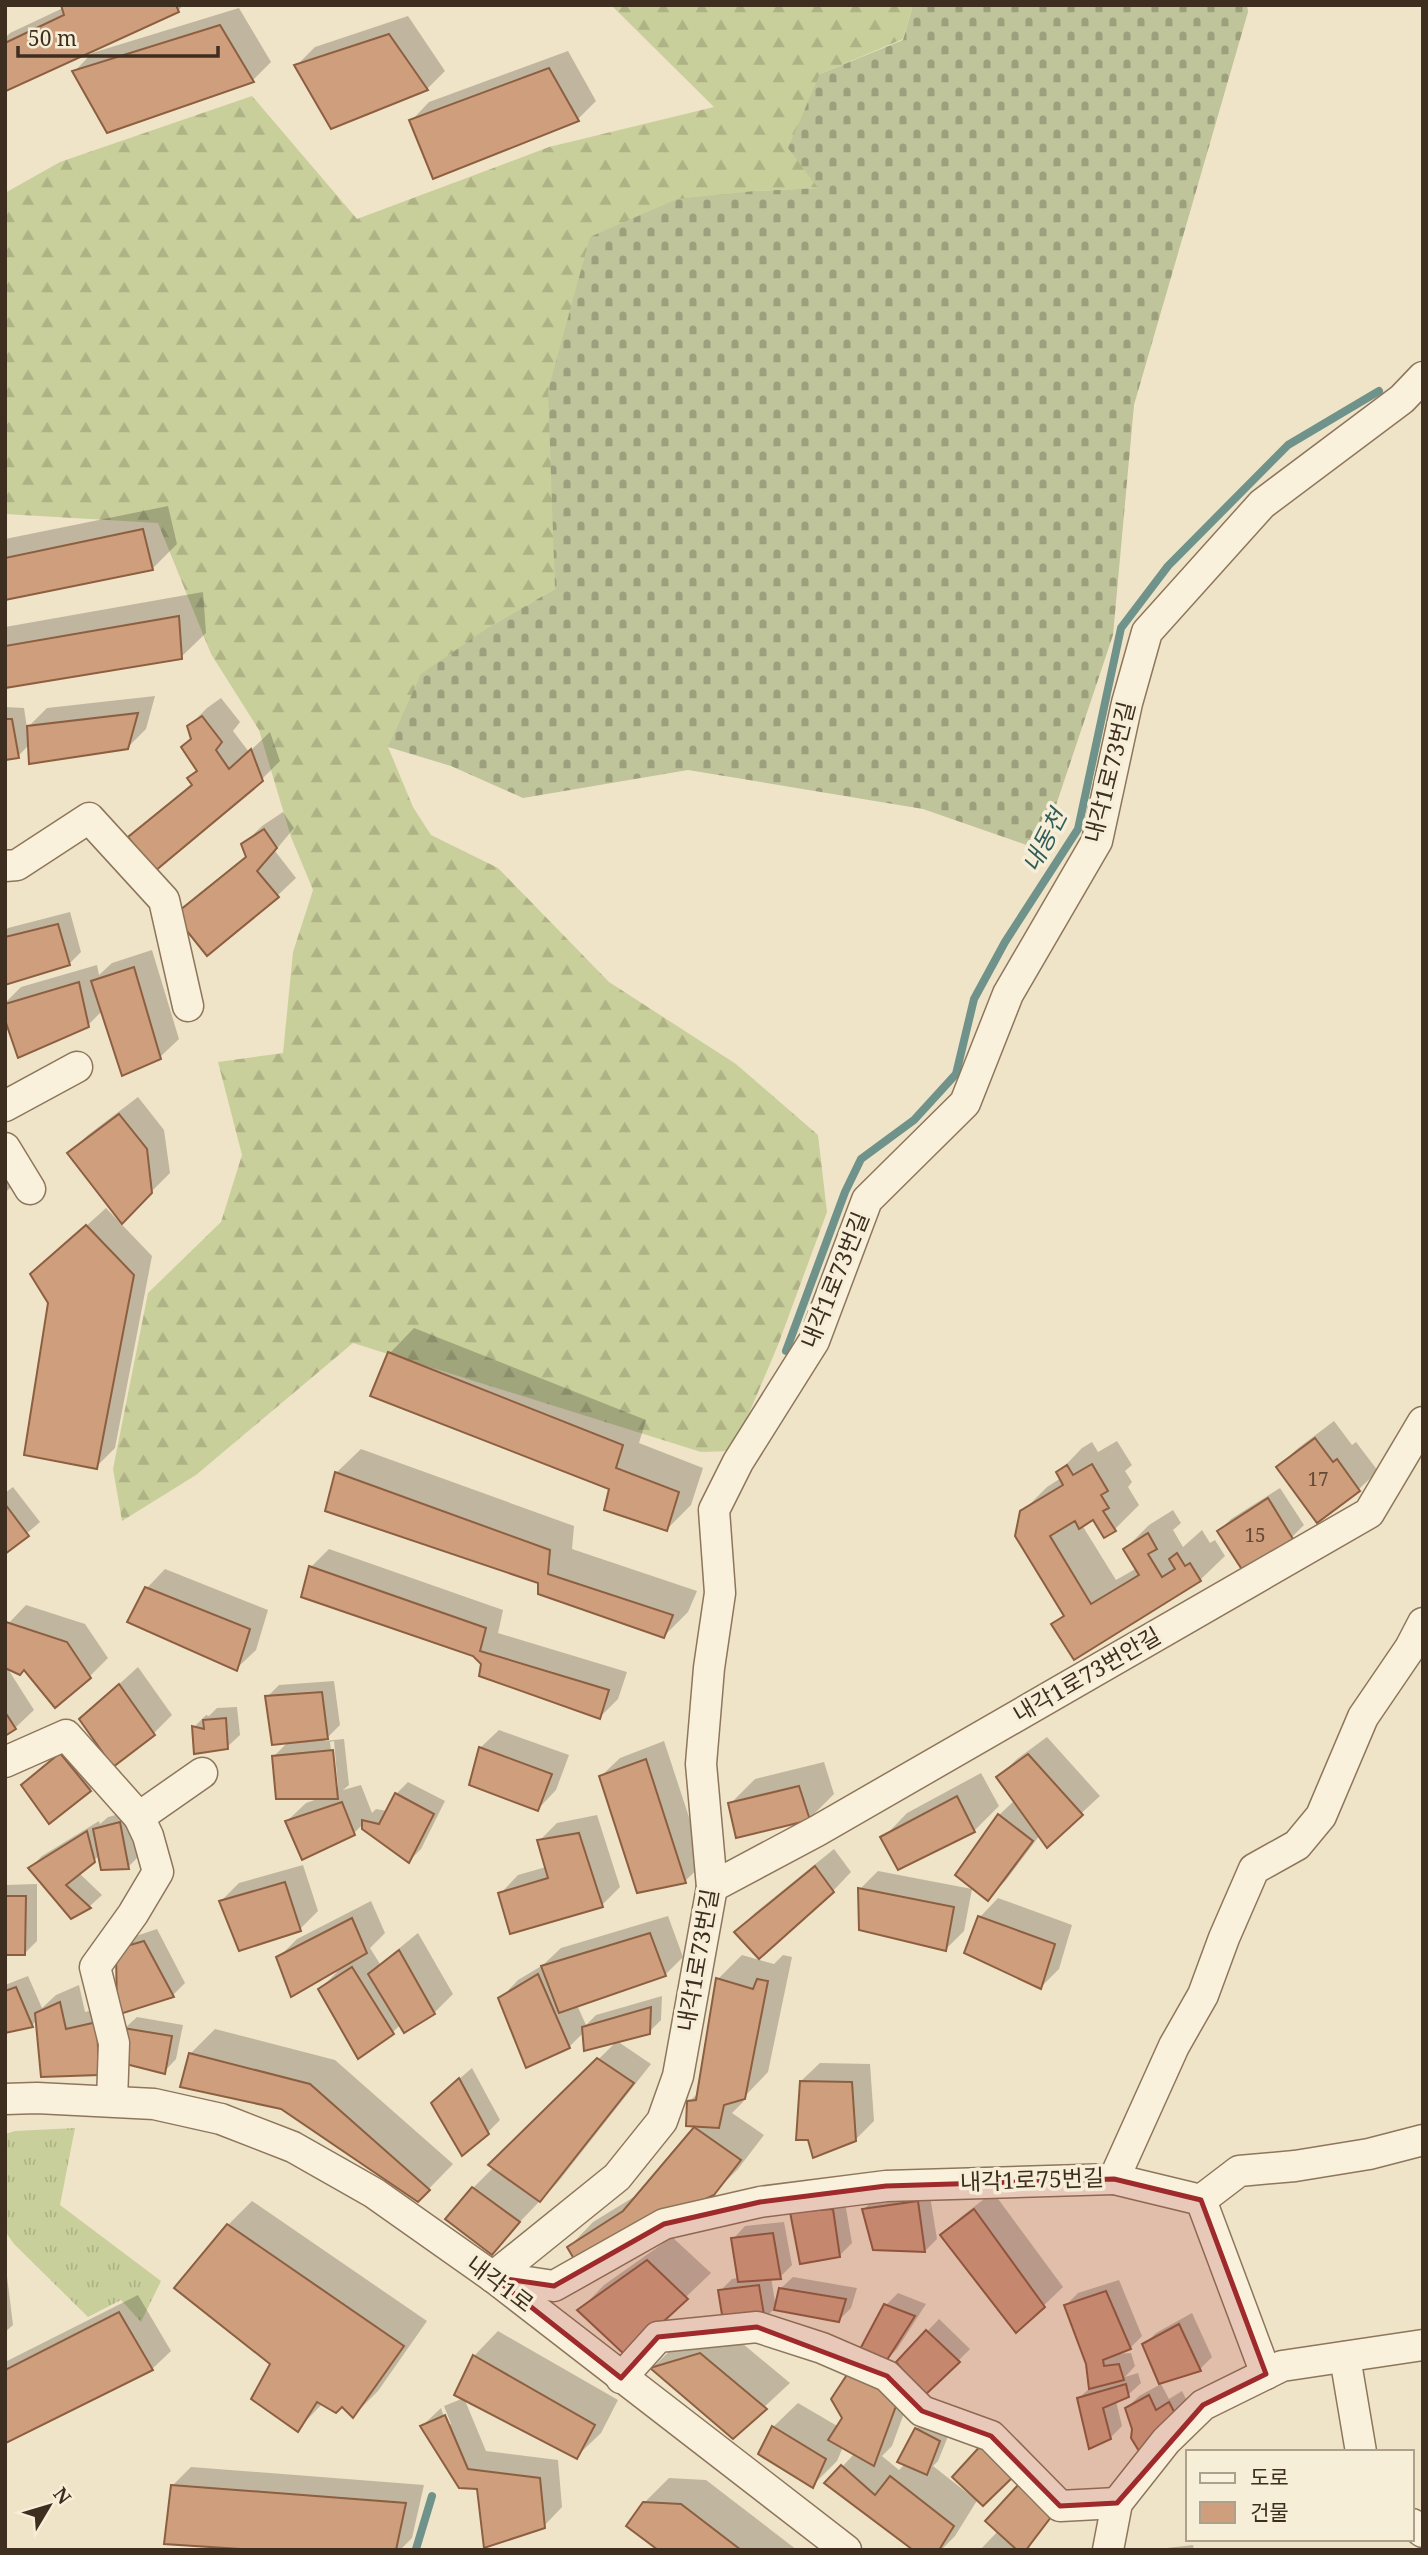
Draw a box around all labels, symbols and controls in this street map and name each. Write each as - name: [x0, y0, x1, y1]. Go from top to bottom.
- scale bar: [18, 14, 217, 58]
- text: 50 m: [28, 24, 77, 52]
- street label: 내각1로73번길: [1076, 698, 1142, 846]
- water label: 내동천: [1014, 801, 1075, 877]
- street label: 내각1로73번길: [792, 1207, 876, 1353]
- house number: 17: [1307, 1466, 1329, 1492]
- house number: 15: [1244, 1522, 1266, 1548]
- street label: 내각1로73번안길: [1007, 1619, 1166, 1729]
- street label: 내각1로73번길: [669, 1886, 725, 2034]
- street label: 내각1로75번길: [959, 2160, 1105, 2198]
- street label: 내각1로: [460, 2247, 541, 2319]
- legend: [1186, 2450, 1414, 2541]
- text: 도로: [1250, 2463, 1289, 2491]
- north arrow: [14, 2471, 84, 2541]
- text: N: [48, 2482, 77, 2509]
- text: 건물: [1250, 2498, 1289, 2526]

